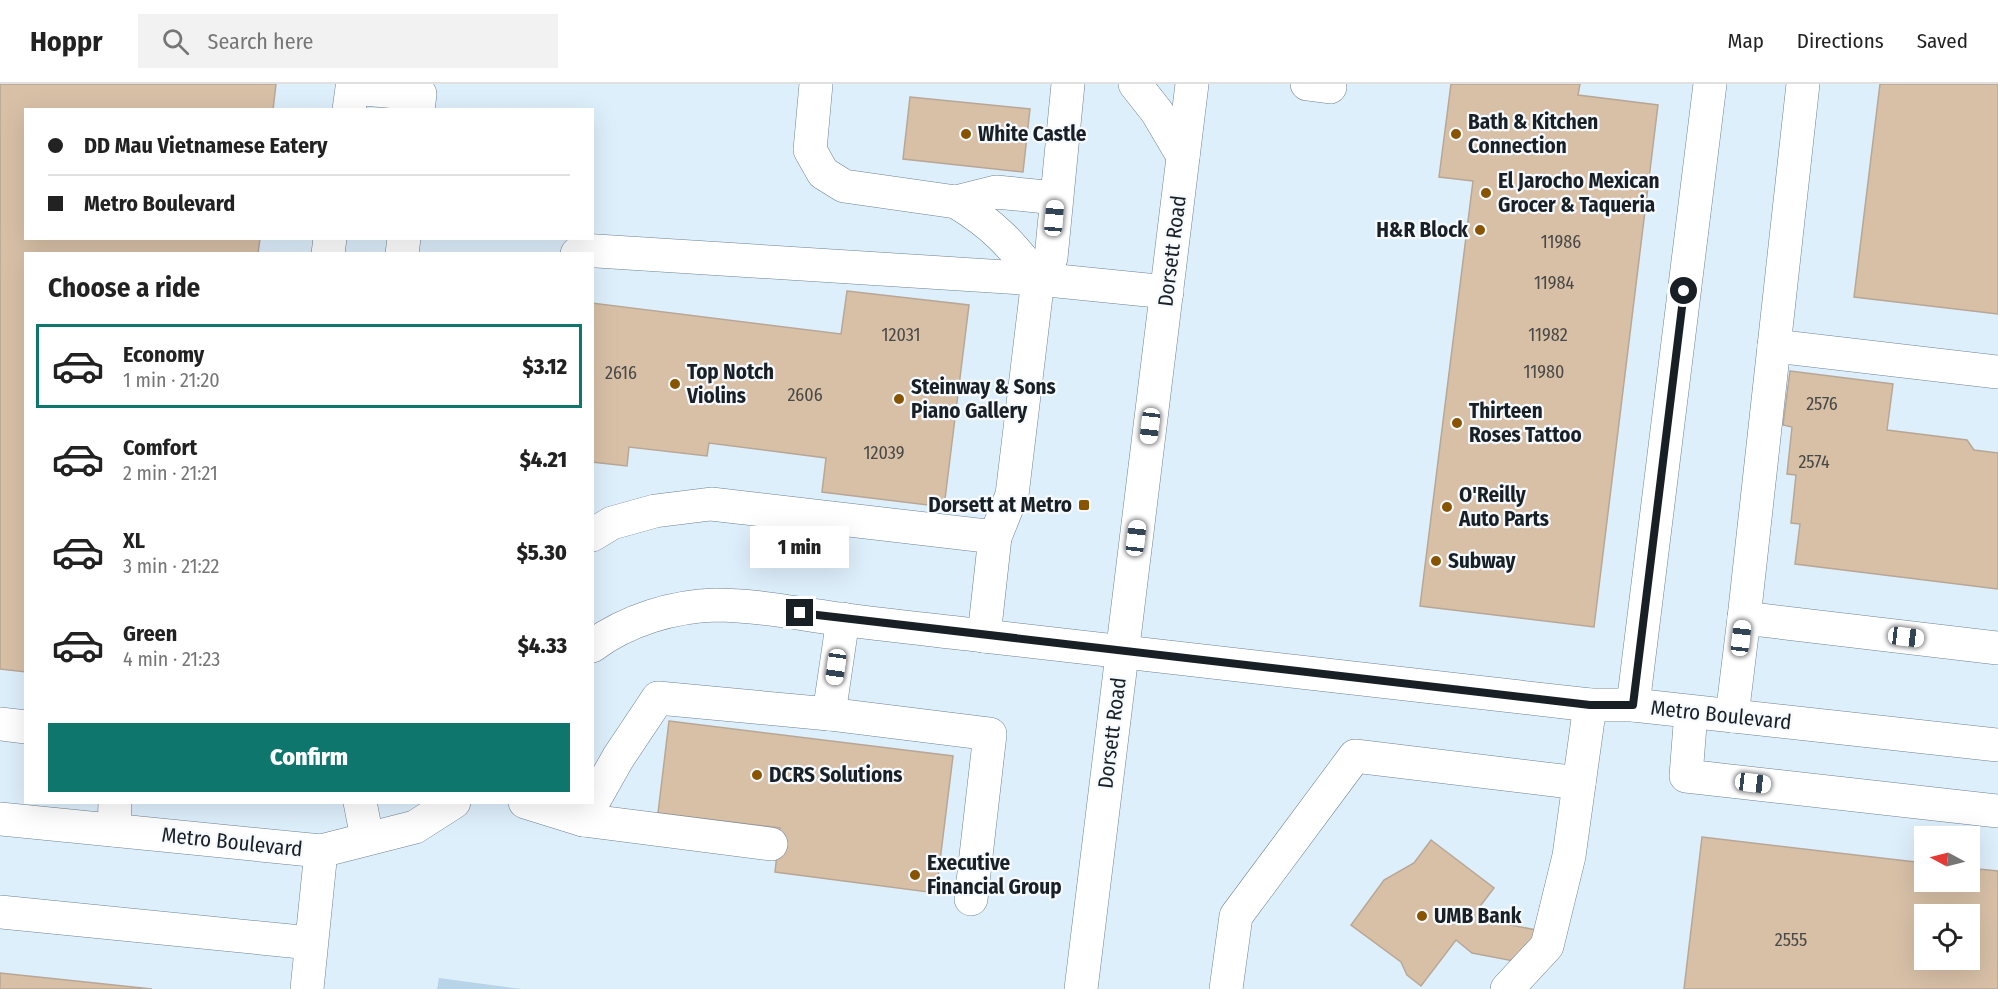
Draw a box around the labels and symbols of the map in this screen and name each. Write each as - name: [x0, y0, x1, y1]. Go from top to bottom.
- place label: Bath & Kitchen Connection: [1468, 109, 1598, 159]
- place label: White Castle: [978, 121, 1087, 147]
- marker: White Castle: [959, 127, 973, 141]
- marker: Bath & Kitchen Connection: [1449, 127, 1463, 141]
- place label: El Jarocho Mexican Grocer & Taqueria: [1498, 168, 1660, 218]
- marker: El Jarocho Mexican Grocer & Taqueria: [1479, 186, 1493, 200]
- street label: Dorsett Road: [1152, 194, 1192, 308]
- car: [1043, 199, 1065, 237]
- place label: H&R Block: [1376, 217, 1468, 243]
- marker: H&R Block: [1473, 223, 1487, 237]
- house number: 11986: [1541, 231, 1581, 253]
- house number: 11984: [1534, 272, 1574, 294]
- route start: [1670, 277, 1697, 304]
- house number: 12031: [882, 324, 920, 346]
- house number: 11982: [1528, 324, 1568, 346]
- place label: Top Notch Violins: [686, 359, 774, 409]
- house number: 11980: [1524, 361, 1564, 383]
- house number: 2616: [605, 362, 637, 384]
- place label: Steinway & Sons Piano Gallery: [911, 374, 1056, 424]
- marker: Top Notch Violins: [668, 377, 682, 391]
- house number: 2606: [787, 384, 823, 406]
- marker: Steinway & Sons Piano Gallery: [892, 392, 906, 406]
- house number: 2576: [1806, 393, 1838, 415]
- place label: Thirteen Roses Tattoo: [1469, 398, 1582, 448]
- car: [1139, 407, 1161, 445]
- marker: Thirteen Roses Tattoo: [1450, 416, 1464, 430]
- house number: 12039: [864, 442, 904, 464]
- house number: 2574: [1798, 451, 1830, 473]
- place label: O'Reilly Auto Parts: [1458, 482, 1549, 532]
- place label: Dorsett at Metro: [928, 492, 1072, 518]
- marker: Dorsett at Metro: [1077, 498, 1091, 512]
- marker: O'Reilly Auto Parts: [1440, 500, 1454, 514]
- car: [1125, 519, 1147, 557]
- callout: 1 min: [750, 526, 850, 568]
- place label: Subway: [1448, 548, 1516, 574]
- marker: Subway: [1429, 554, 1443, 568]
- route end: [786, 599, 813, 626]
- car: [1730, 619, 1752, 657]
- car: [1887, 626, 1925, 648]
- car: [825, 648, 847, 686]
- street label: Dorsett Road: [1092, 676, 1132, 790]
- street label: Metro Boulevard: [1649, 695, 1793, 735]
- place label: DCRS Solutions: [769, 762, 902, 788]
- marker: DCRS Solutions: [750, 768, 764, 782]
- car: [1734, 772, 1772, 794]
- street label: Metro Boulevard: [160, 822, 304, 862]
- north arrow: [1914, 826, 1980, 892]
- place label: Executive Financial Group: [927, 850, 1062, 900]
- marker: Executive Financial Group: [908, 868, 922, 882]
- place label: UMB Bank: [1434, 903, 1522, 929]
- marker: UMB Bank: [1415, 909, 1429, 923]
- house number: 2555: [1775, 929, 1807, 951]

